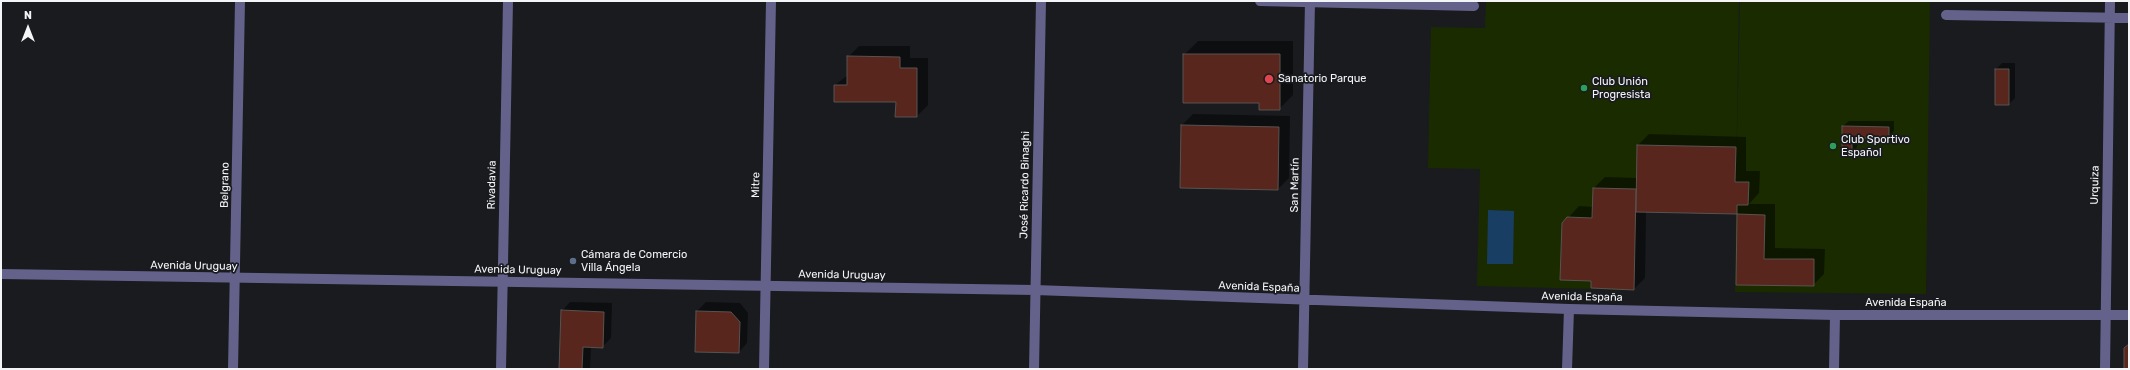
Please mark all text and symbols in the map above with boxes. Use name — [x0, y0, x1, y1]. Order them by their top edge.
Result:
north arrow — [8, 8, 48, 48]
text: N — [24, 9, 32, 22]
place label: Sanatorio Parque — [1278, 72, 1366, 86]
marker: Sanatorio Parque — [1263, 73, 1275, 85]
place label: Club Unión Progresista — [1592, 75, 1650, 101]
marker: Club Unión Progresista — [1579, 83, 1589, 93]
street label: José Ricardo Binaghi — [1017, 131, 1033, 239]
place label: Club Sportivo Español — [1841, 133, 1910, 159]
marker: Club Sportivo Español — [1828, 141, 1838, 151]
street label: San Martín — [1288, 157, 1302, 213]
street label: Rivadavia — [485, 160, 499, 210]
street label: Belgrano — [218, 162, 232, 208]
street label: Urquiza — [2088, 165, 2102, 205]
street label: Mitre — [749, 172, 763, 198]
place label: Cámara de Comercio Villa Ángela — [581, 248, 687, 274]
marker: Cámara de Comercio Villa Ángela — [568, 256, 578, 266]
street label: Avenida Uruguay — [150, 259, 238, 273]
street label: Avenida Uruguay — [474, 263, 562, 277]
street label: Avenida Uruguay — [798, 268, 886, 282]
street label: Avenida España — [1218, 279, 1300, 295]
street label: Avenida España — [1541, 290, 1623, 304]
street label: Avenida España — [1865, 296, 1947, 310]

